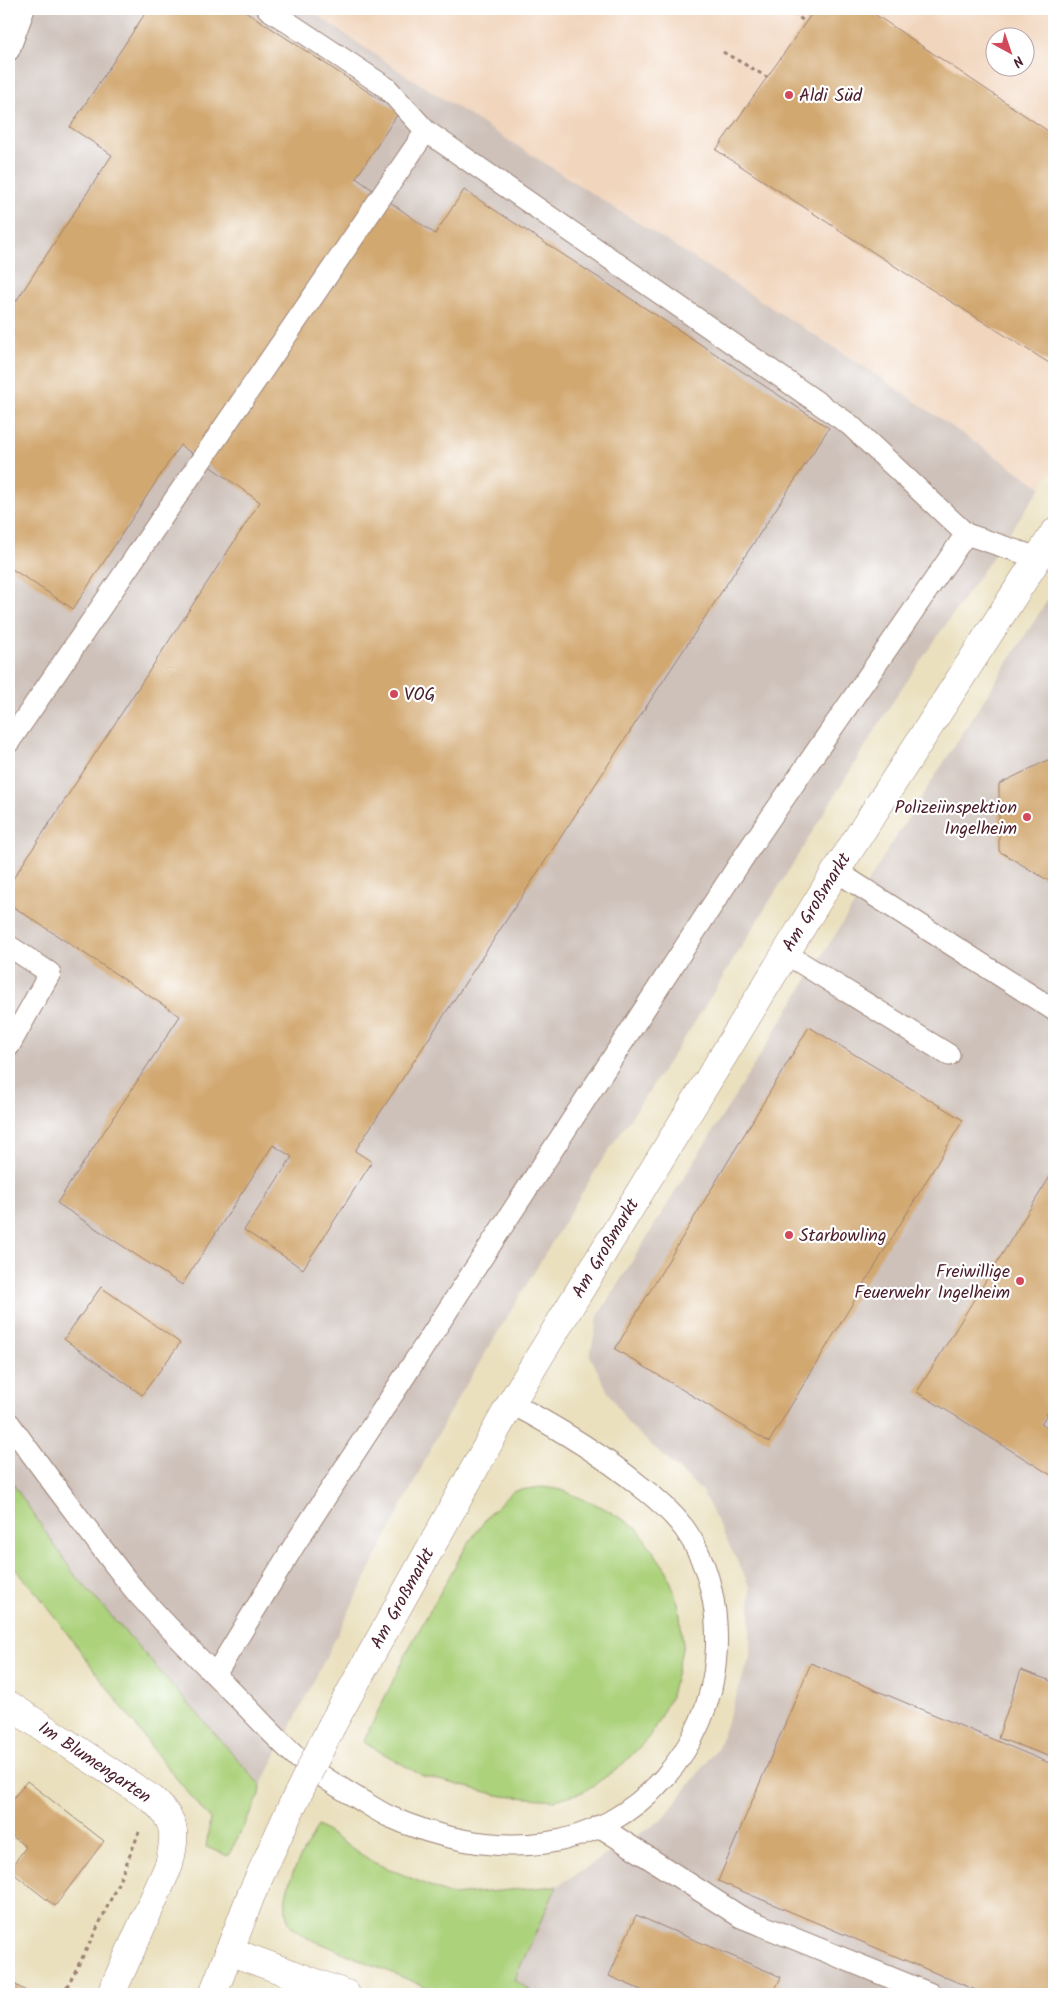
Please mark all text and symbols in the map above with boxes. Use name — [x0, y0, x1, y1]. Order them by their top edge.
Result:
north arrow — [986, 28, 1036, 78]
text: N — [1007, 50, 1028, 73]
place label: Aldi Süd — [799, 82, 863, 111]
marker: Aldi Süd — [783, 89, 795, 101]
place label: VOG — [404, 681, 436, 710]
marker: VOG — [388, 688, 400, 700]
place label: Polizeiinspektion Ingelheim — [894, 794, 1017, 844]
marker: Polizeiinspektion Ingelheim — [1021, 811, 1033, 823]
street label: Am Großmarkt — [775, 847, 860, 958]
street label: Am Großmarkt — [565, 1192, 648, 1304]
place label: Starbowling — [799, 1222, 886, 1251]
marker: Starbowling — [783, 1229, 795, 1241]
place label: Freiwillige Feuerwehr Ingelheim — [854, 1258, 1010, 1308]
marker: Freiwillige Feuerwehr Ingelheim — [1014, 1275, 1026, 1287]
street label: Am Großmarkt — [363, 1542, 444, 1655]
street label: Im Blumengarten — [32, 1715, 157, 1812]

